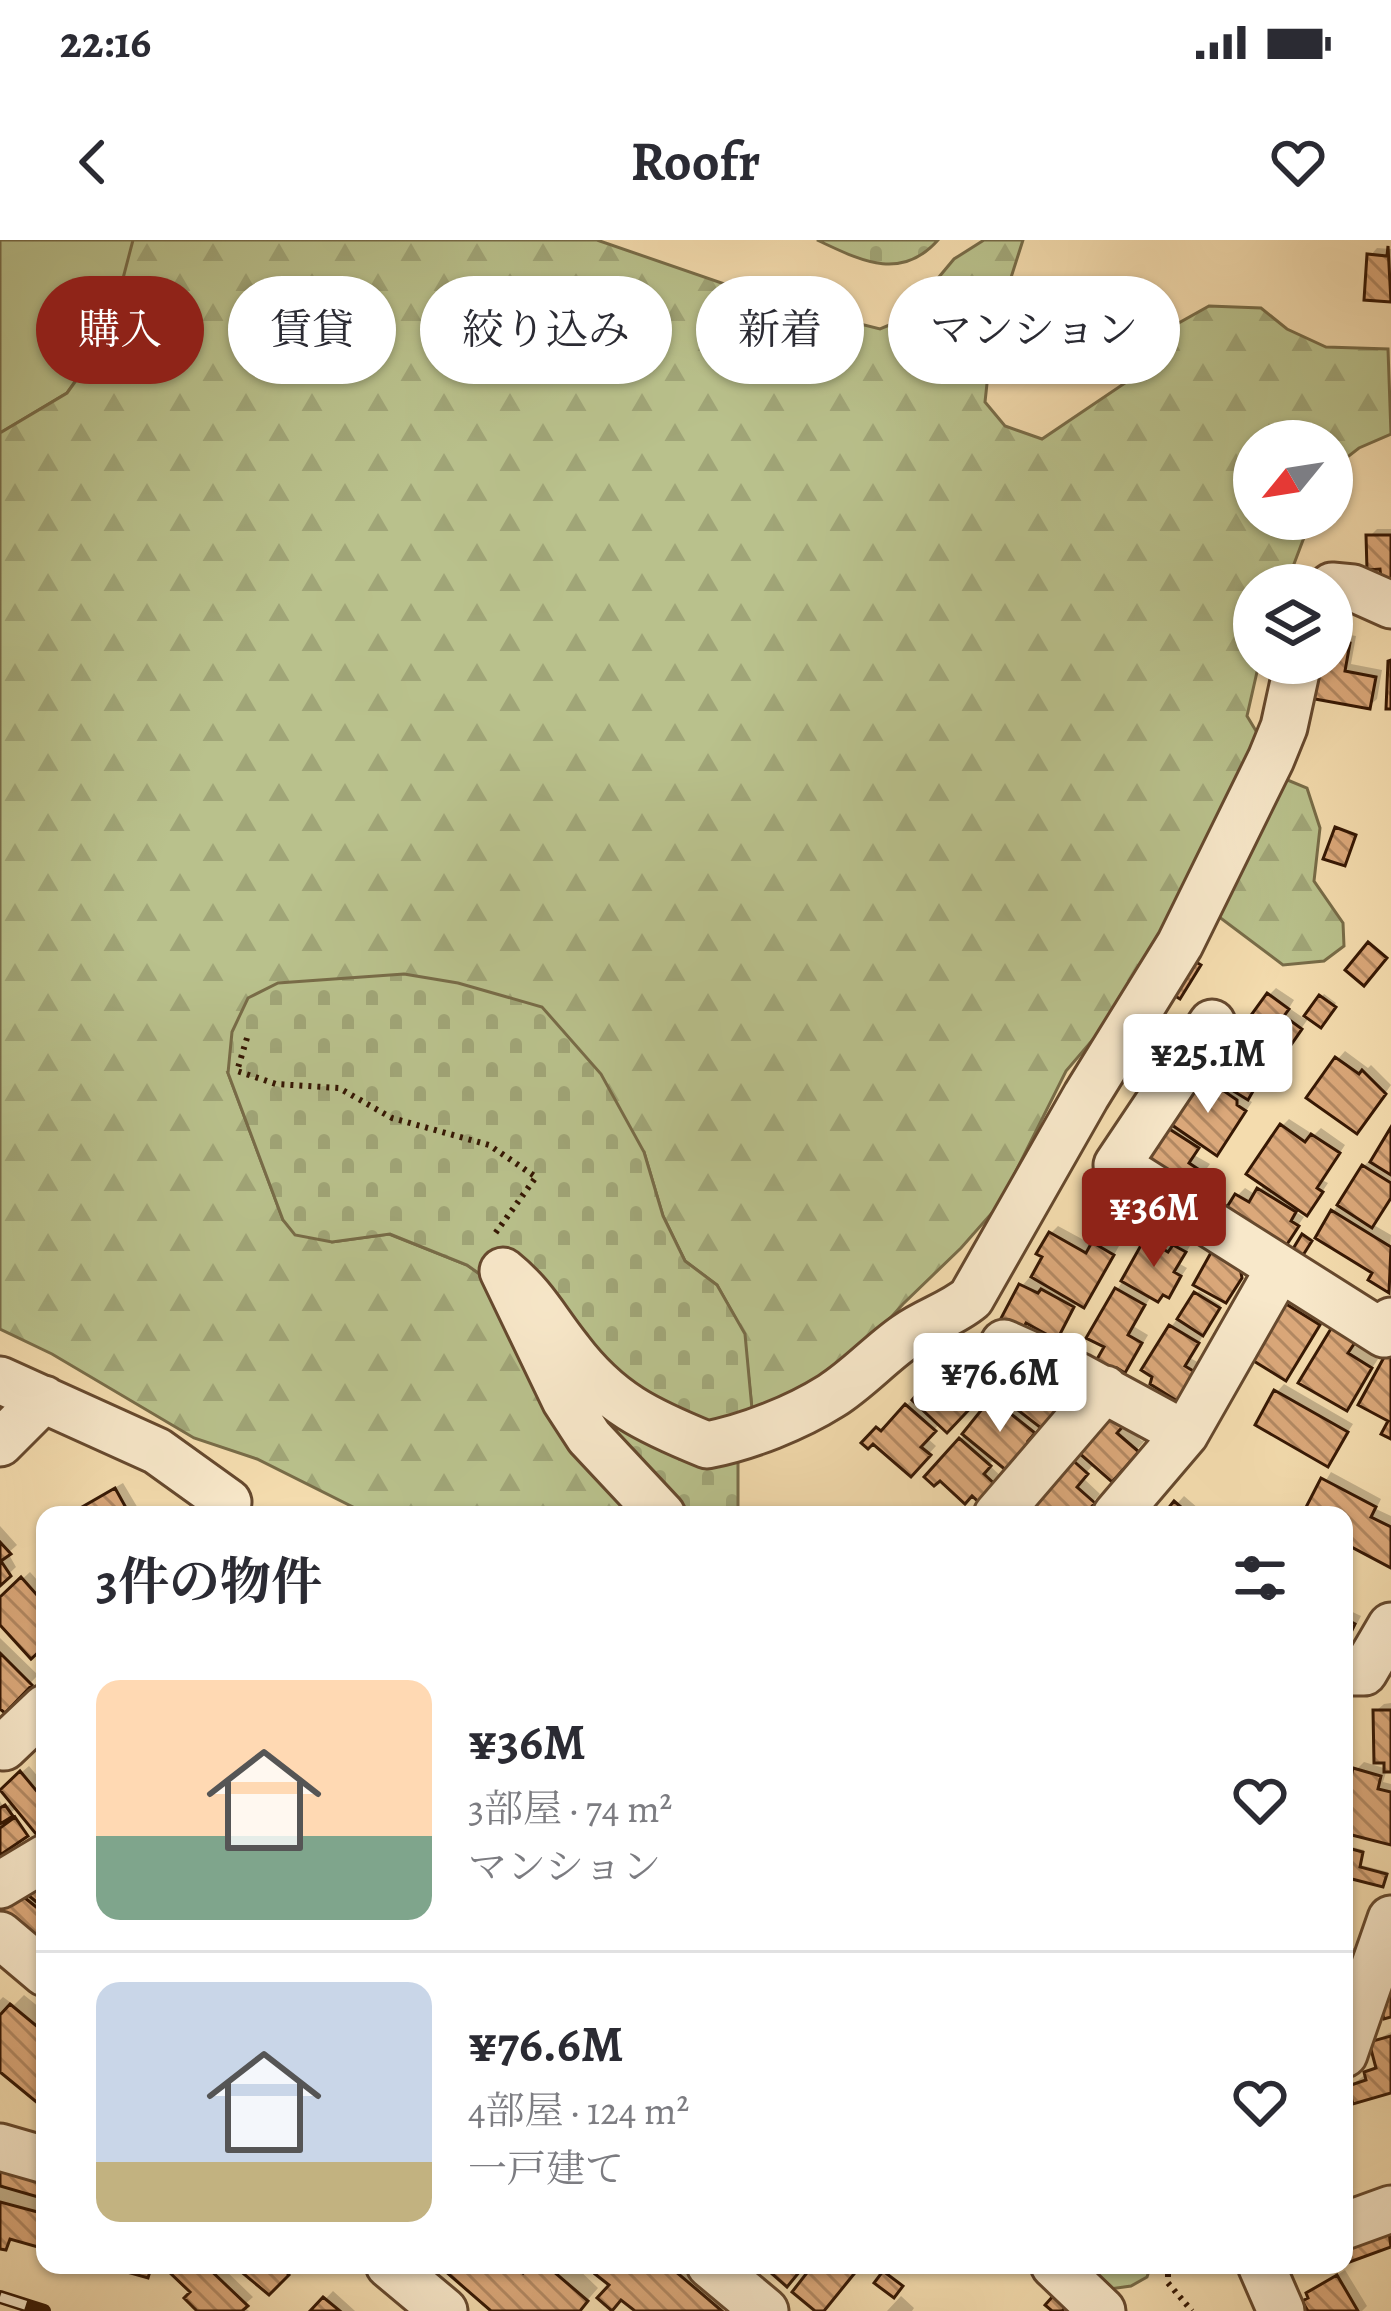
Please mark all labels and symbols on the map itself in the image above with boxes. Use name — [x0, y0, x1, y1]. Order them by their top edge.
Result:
north arrow — [1233, 420, 1353, 540]
pin: ¥25.1M — [1110, 1014, 1306, 1116]
pin: ¥36M — [1083, 1168, 1225, 1270]
pin: ¥76.6M — [902, 1333, 1098, 1435]

